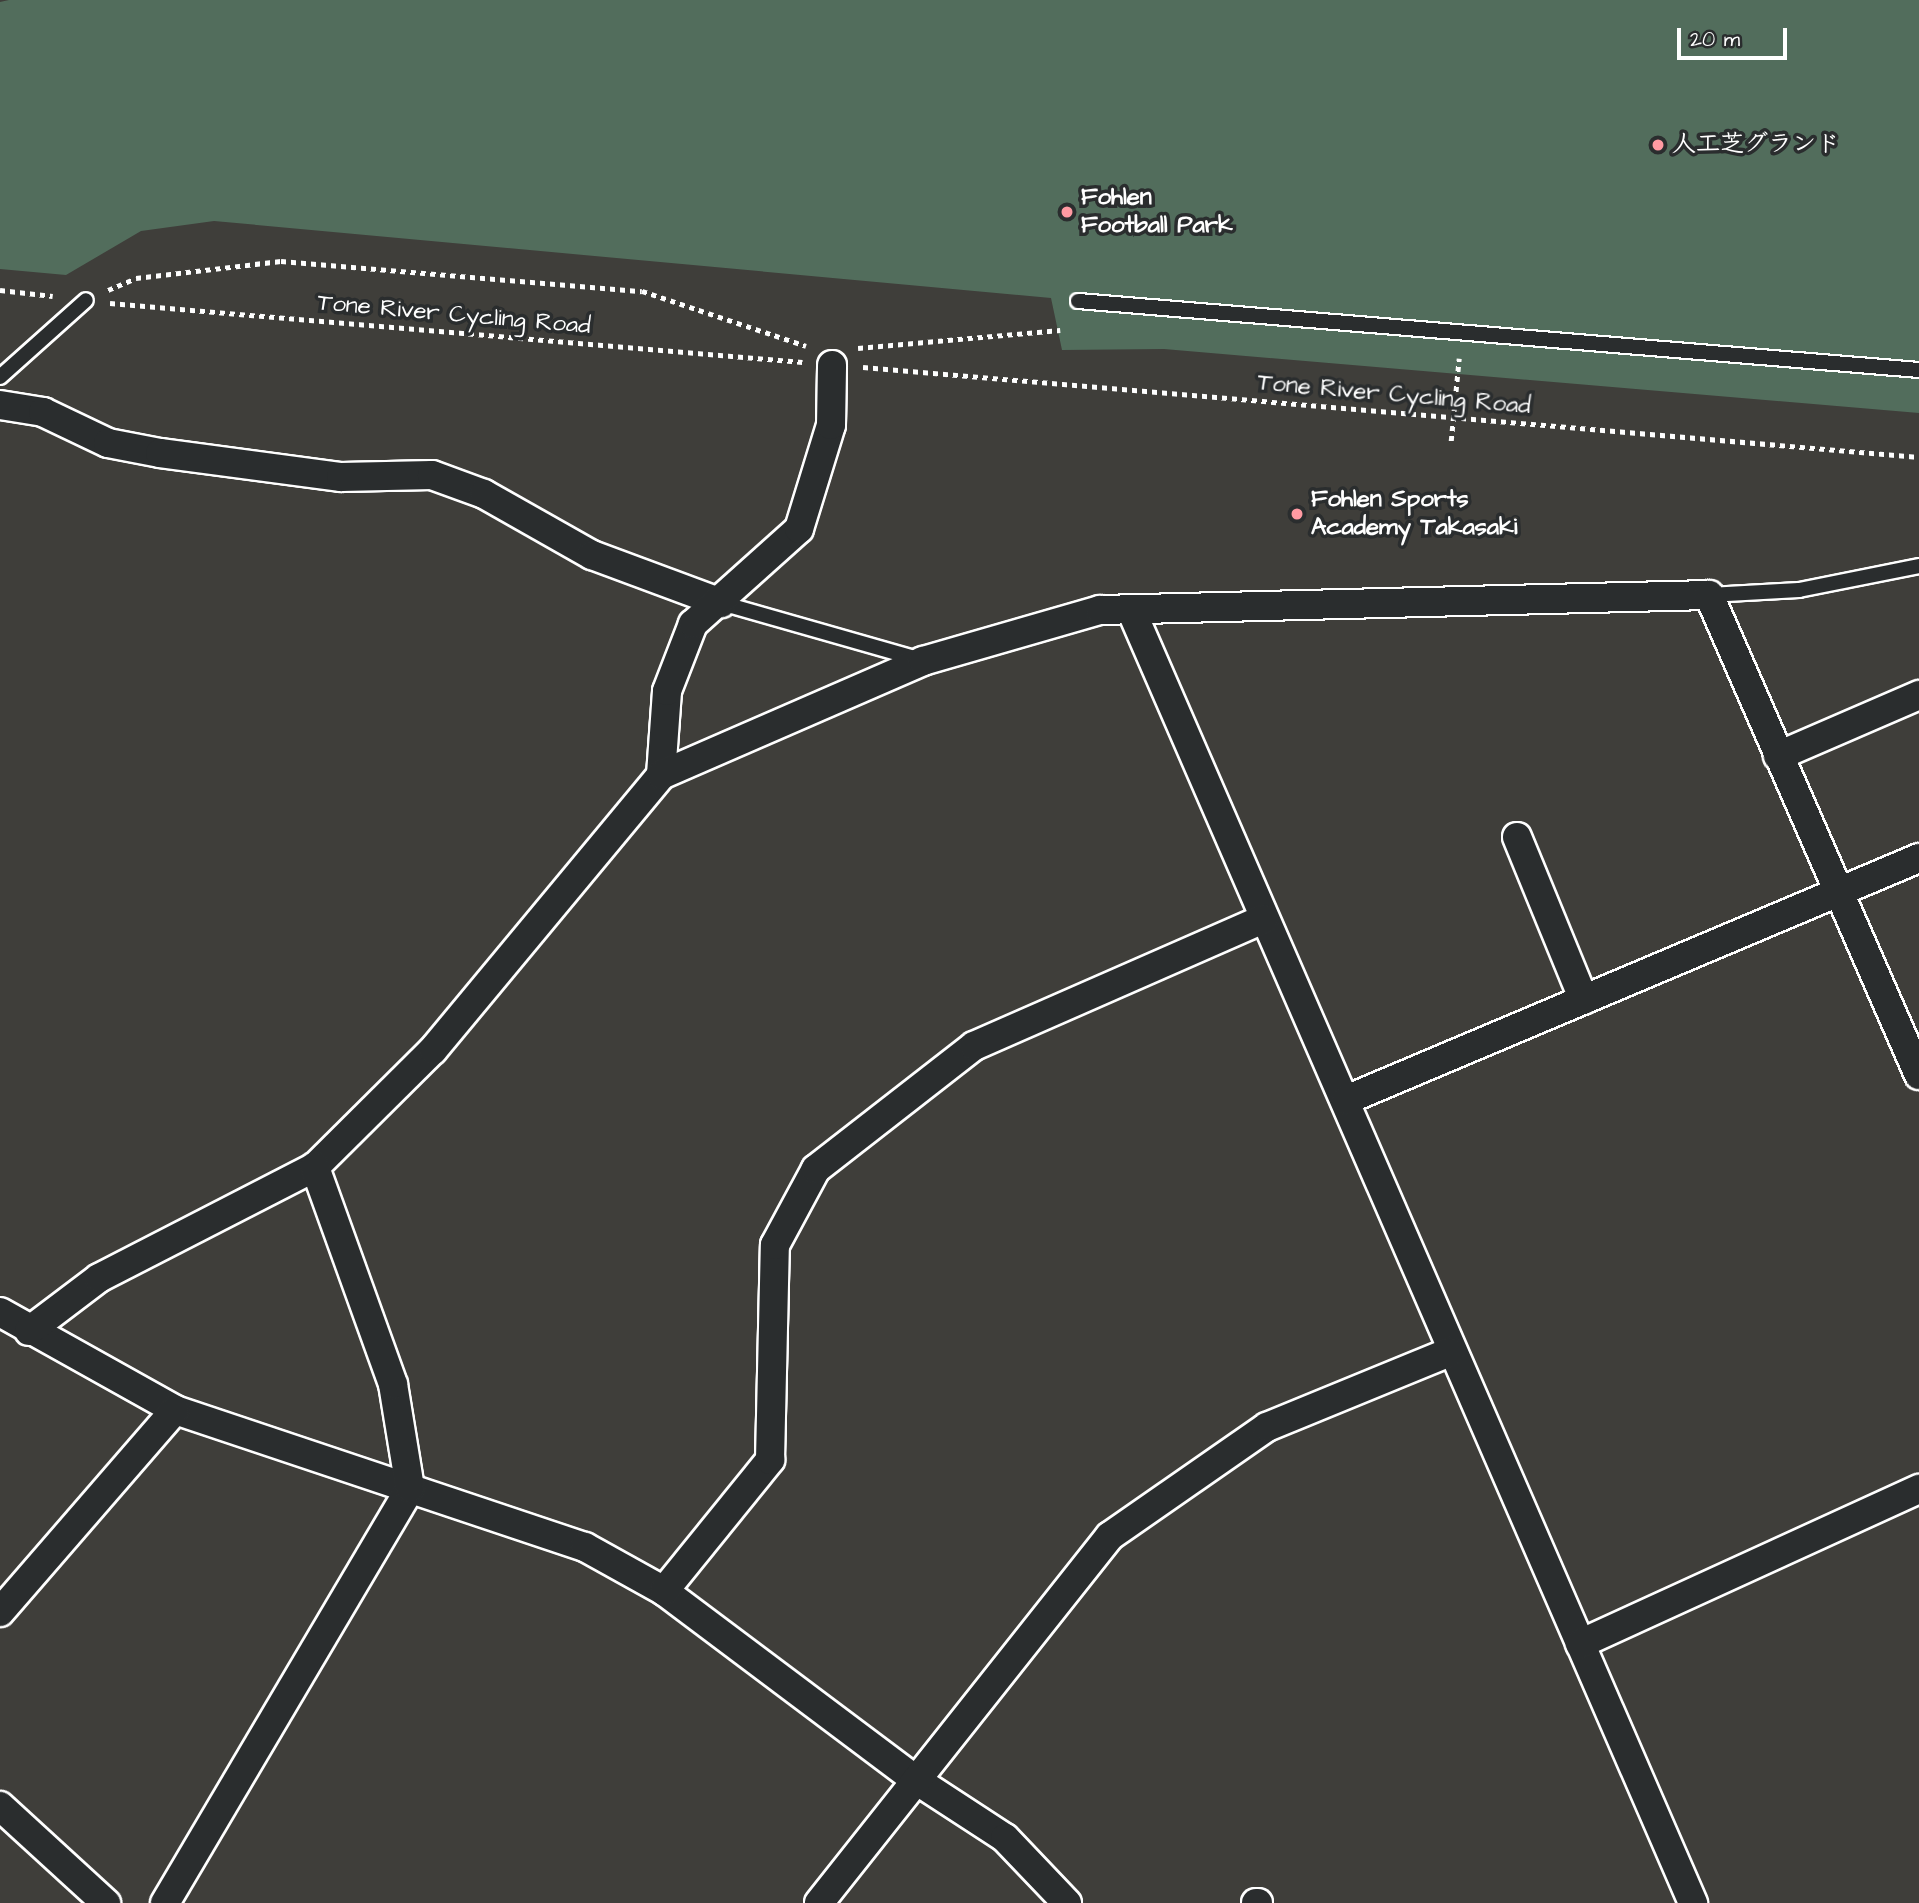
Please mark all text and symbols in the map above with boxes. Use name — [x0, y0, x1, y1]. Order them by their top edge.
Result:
scale bar — [1681, 14, 1791, 58]
text: 20 m — [1690, 25, 1740, 54]
place label: 人工芝グランド — [1672, 131, 1840, 159]
marker: 人工芝グランド — [1650, 137, 1666, 153]
place label: Fohlen Football Park — [1081, 184, 1233, 240]
marker: Fohlen Football Park — [1059, 204, 1075, 220]
street label: Tone River Cycling Road — [316, 289, 592, 341]
street label: Tone River Cycling Road — [1256, 369, 1532, 421]
place label: Fohlen Sports Academy Takasaki — [1311, 486, 1517, 542]
marker: Fohlen Sports Academy Takasaki — [1289, 506, 1305, 522]

